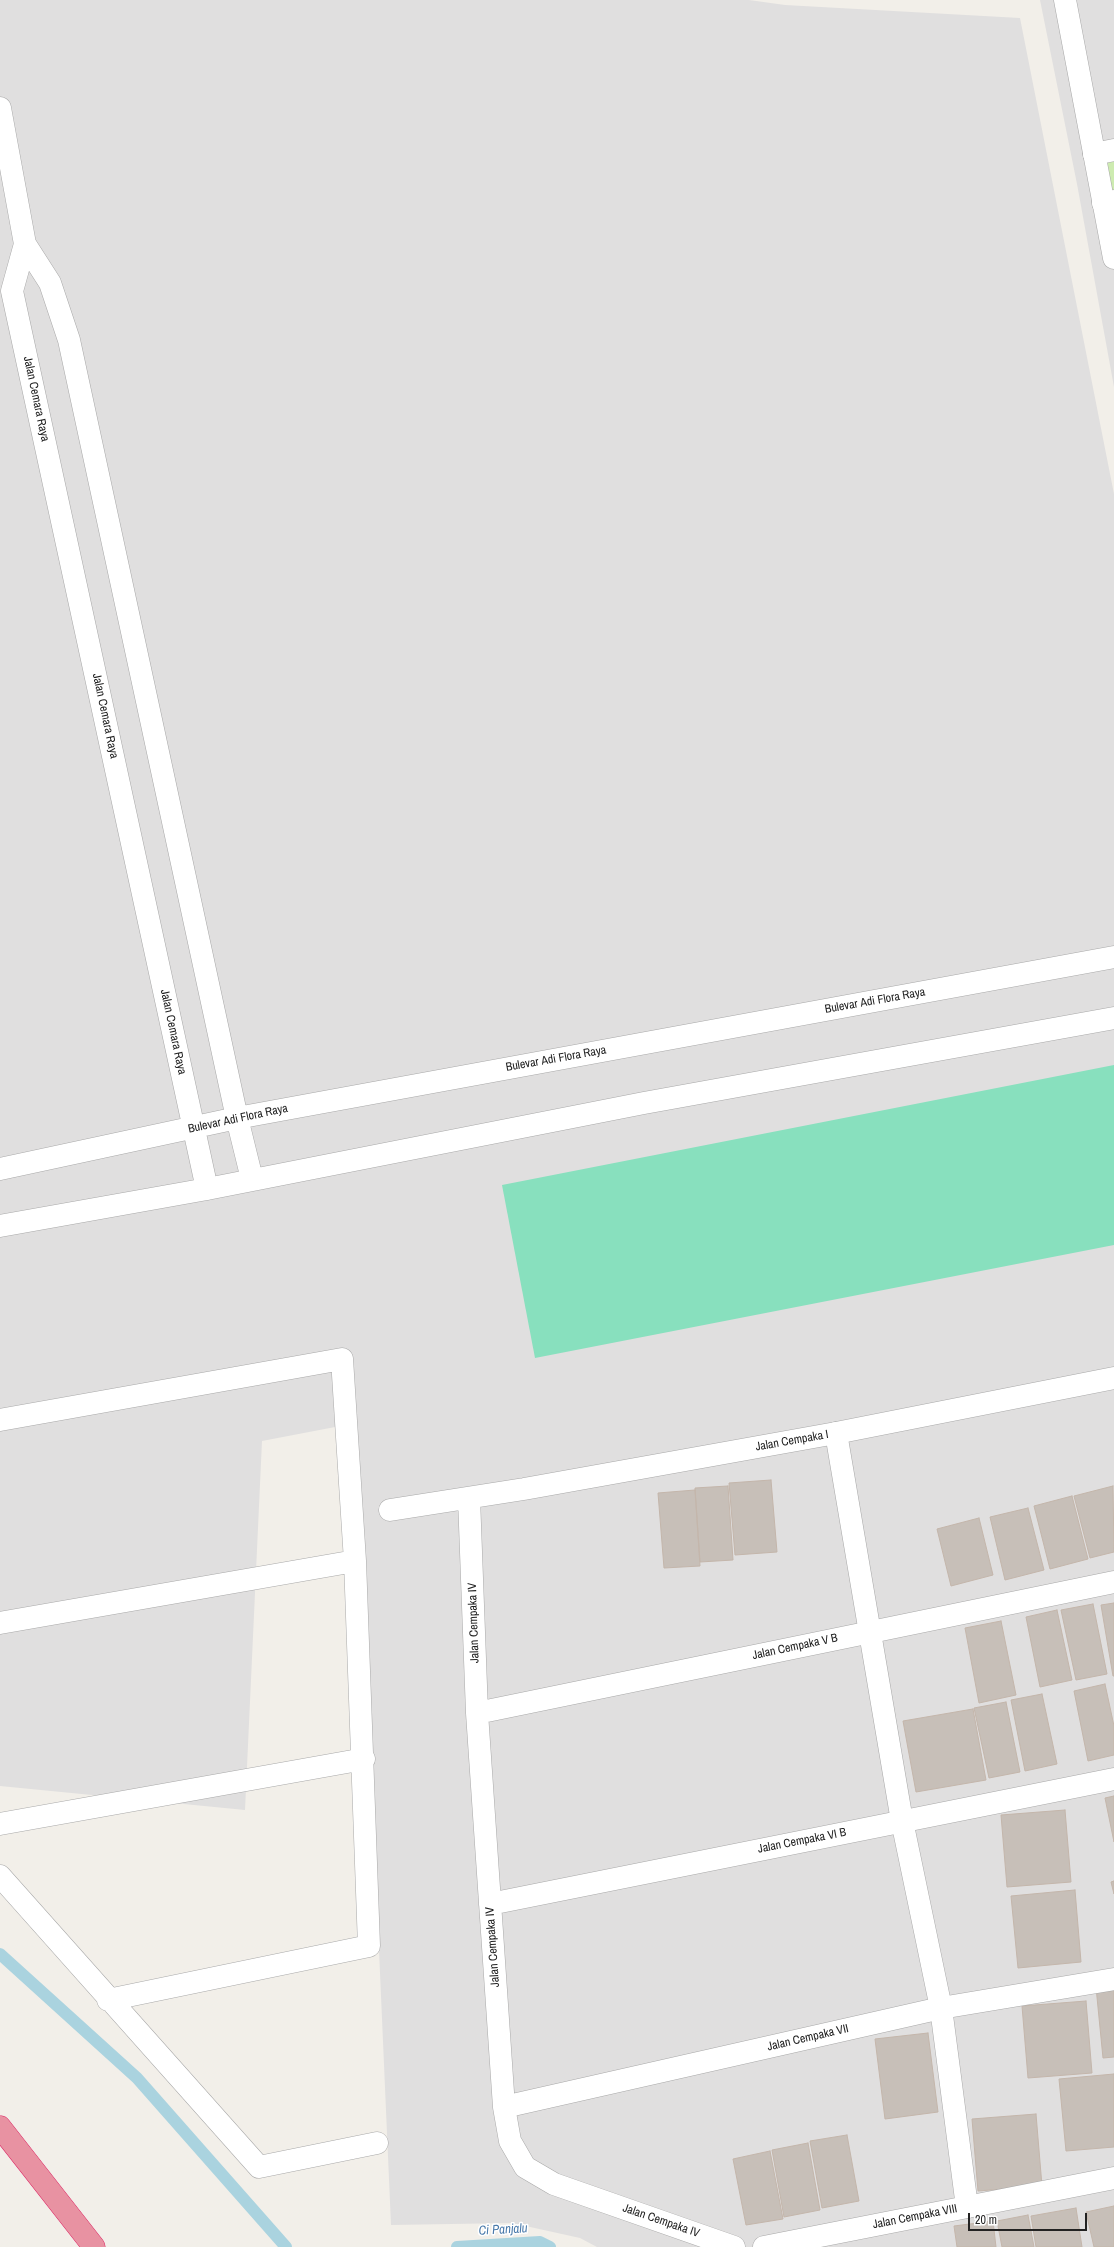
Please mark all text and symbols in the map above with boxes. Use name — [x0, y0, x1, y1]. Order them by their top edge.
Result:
street label: Jalan Cemara Raya — [20, 355, 52, 443]
street label: Jalan Cemara Raya — [89, 672, 121, 760]
street label: Bulevar Adi Flora Raya — [824, 985, 926, 1017]
street label: Jalan Cemara Raya — [157, 988, 189, 1076]
street label: Bulevar Adi Flora Raya — [505, 1043, 607, 1075]
street label: Bulevar Adi Flora Raya — [187, 1101, 289, 1137]
street label: Jalan Cempaka I — [754, 1427, 830, 1455]
street label: Jalan Cempaka IV — [465, 1583, 483, 1663]
street label: Jalan Cempaka V B — [751, 1631, 839, 1663]
street label: Jalan Cempaka VI B — [757, 1825, 847, 1857]
street label: Jalan Cempaka IV — [483, 1906, 503, 1988]
street label: Jalan Cempaka VII — [766, 2022, 850, 2054]
street label: Jalan Cempaka IV — [621, 2201, 701, 2241]
street label: Jalan Cempaka VIII — [871, 2202, 959, 2232]
scale bar — [970, 2205, 1089, 2231]
text: 20 m — [975, 2212, 997, 2228]
water label: Ci Panjalu — [478, 2221, 528, 2239]

